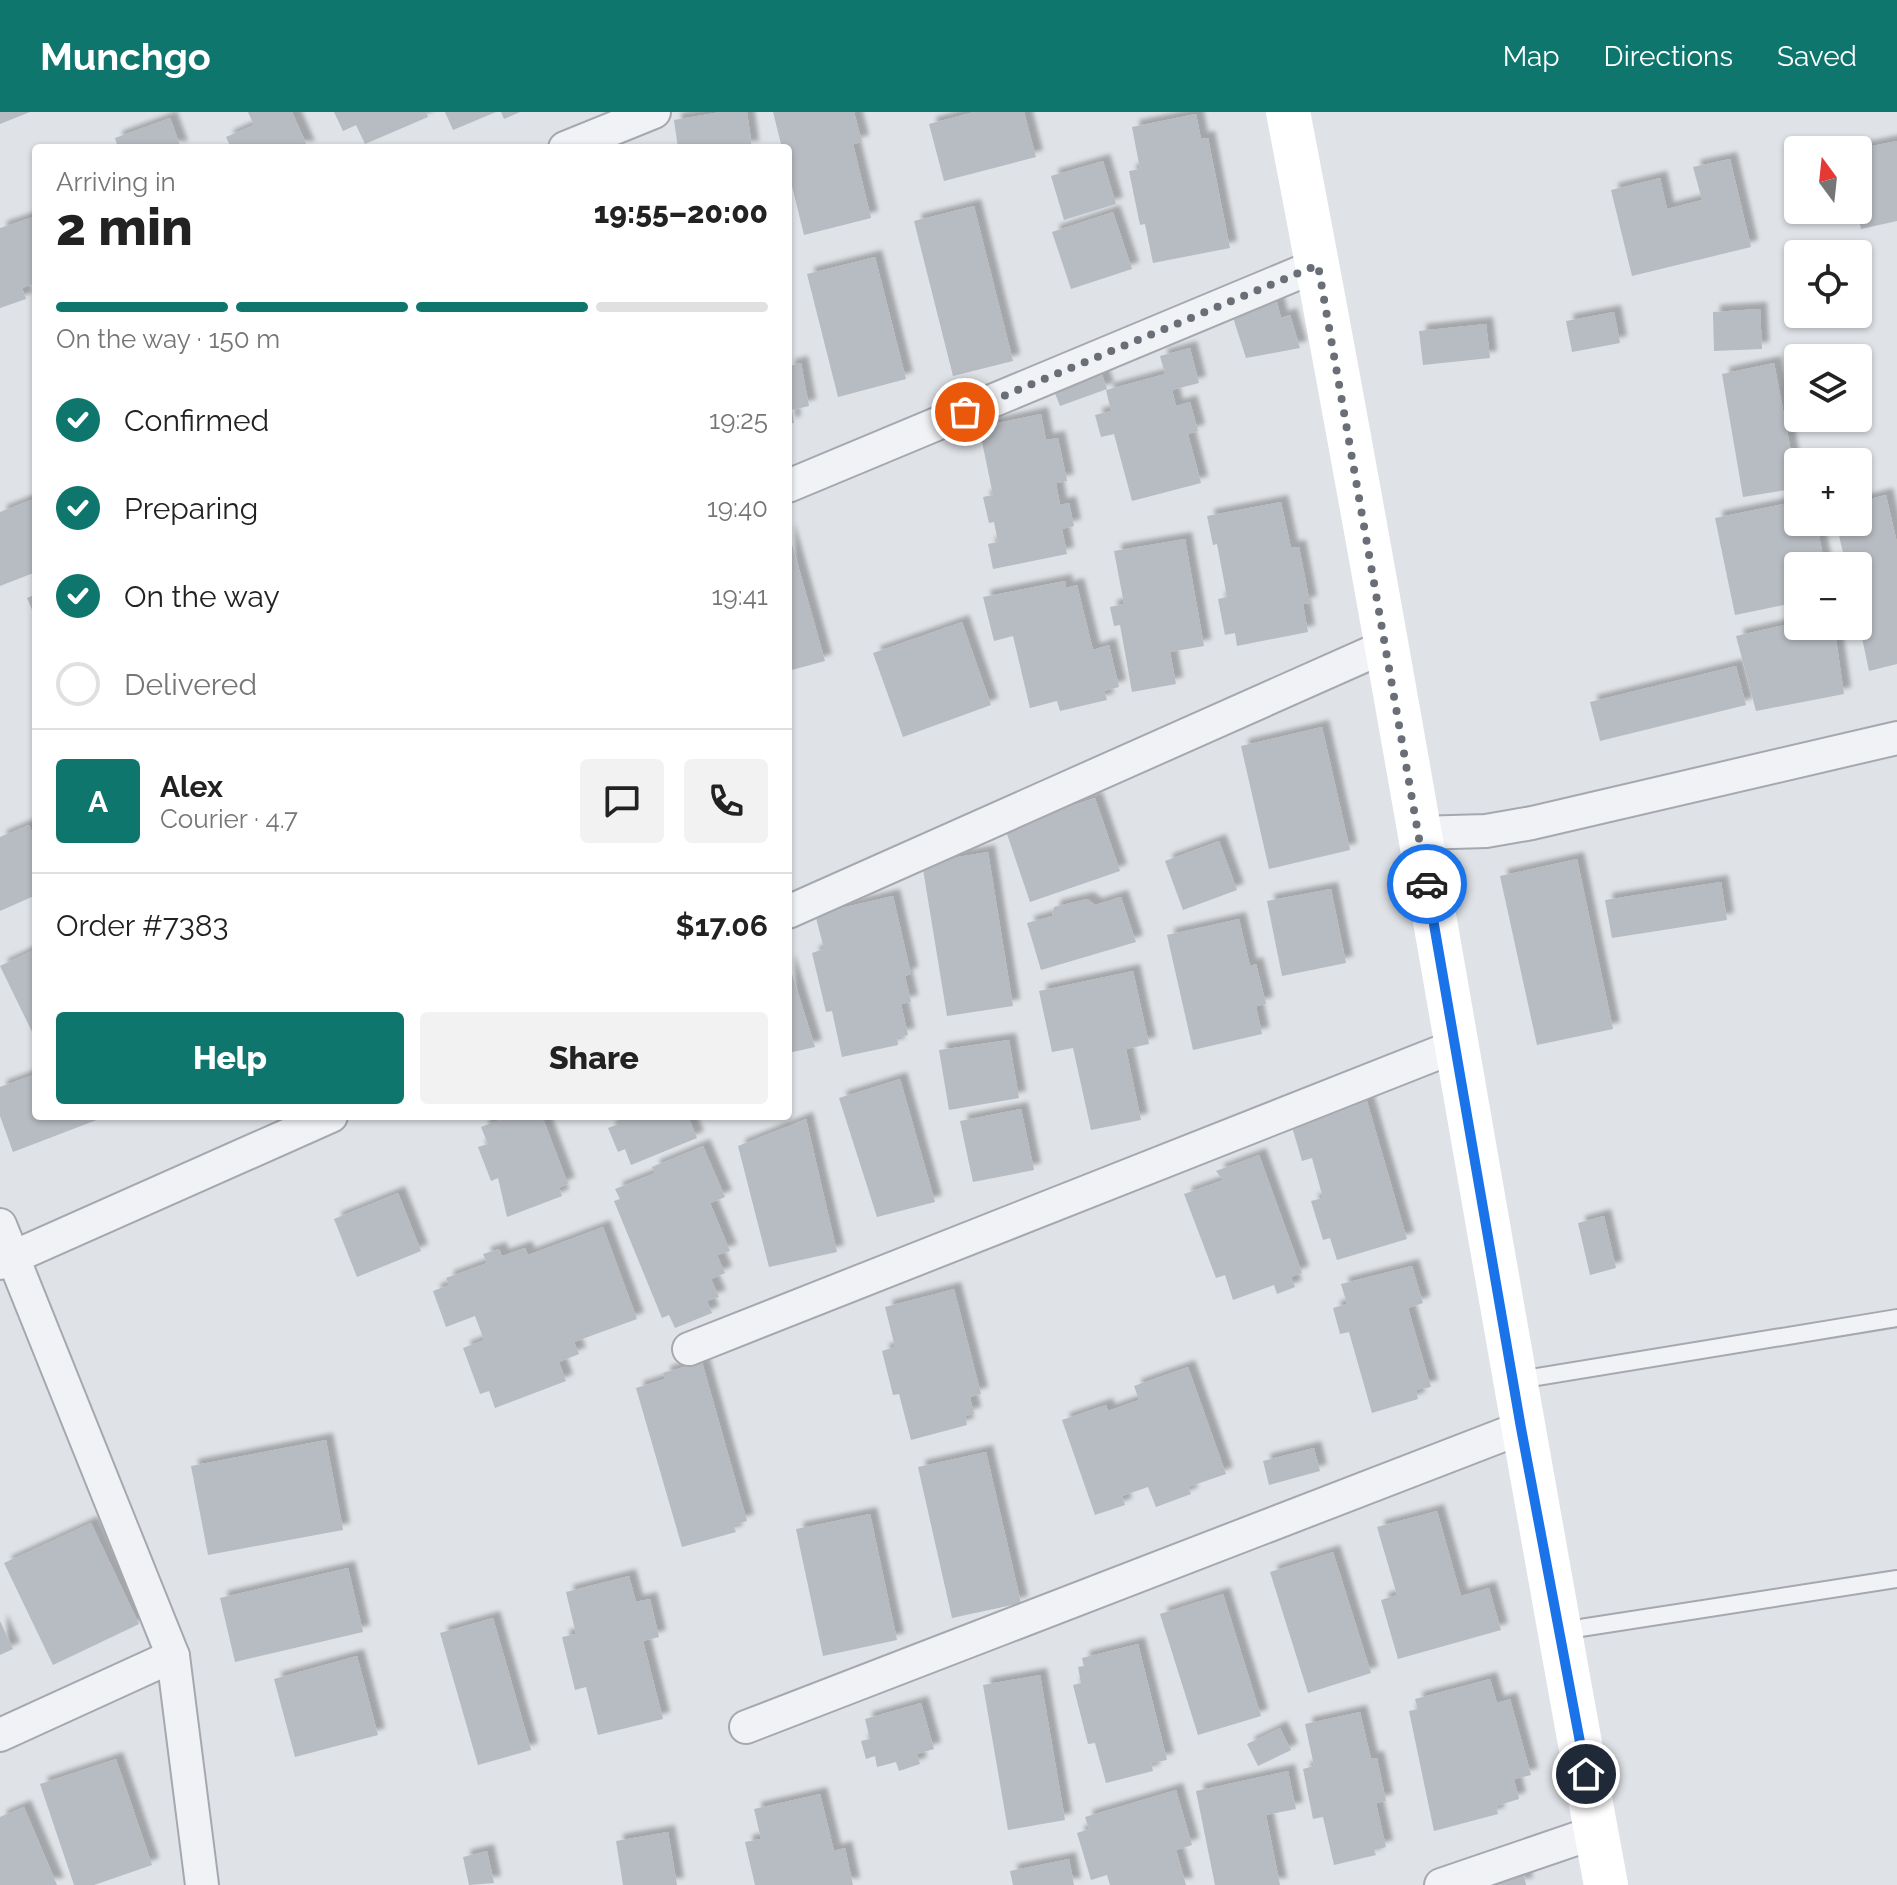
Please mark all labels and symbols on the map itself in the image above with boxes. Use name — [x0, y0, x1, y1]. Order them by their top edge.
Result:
north arrow — [1784, 136, 1872, 224]
pin — [931, 378, 999, 446]
courier — [1387, 844, 1467, 924]
pin — [1552, 1740, 1620, 1808]

